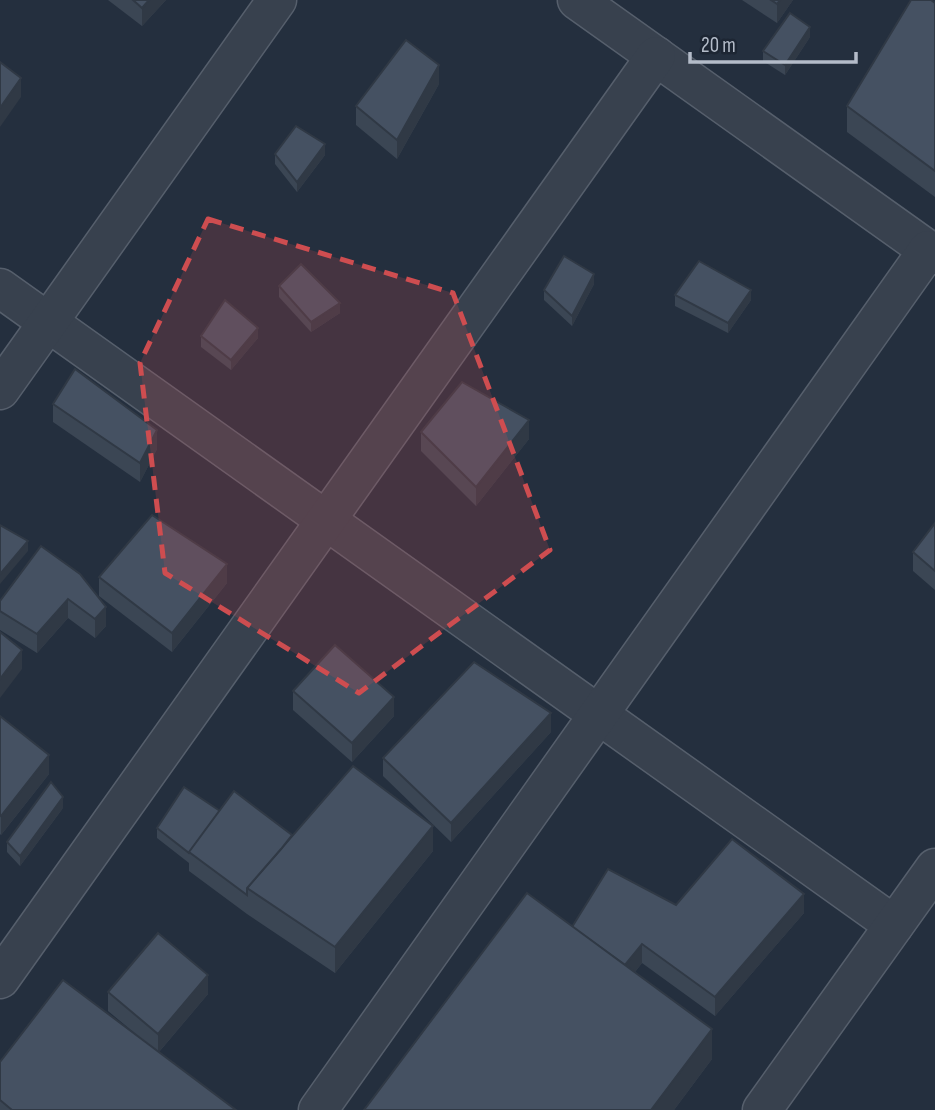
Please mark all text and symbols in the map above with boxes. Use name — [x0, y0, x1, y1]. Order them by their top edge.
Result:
scale bar — [690, 21, 856, 65]
text: 20 m — [701, 33, 736, 58]

